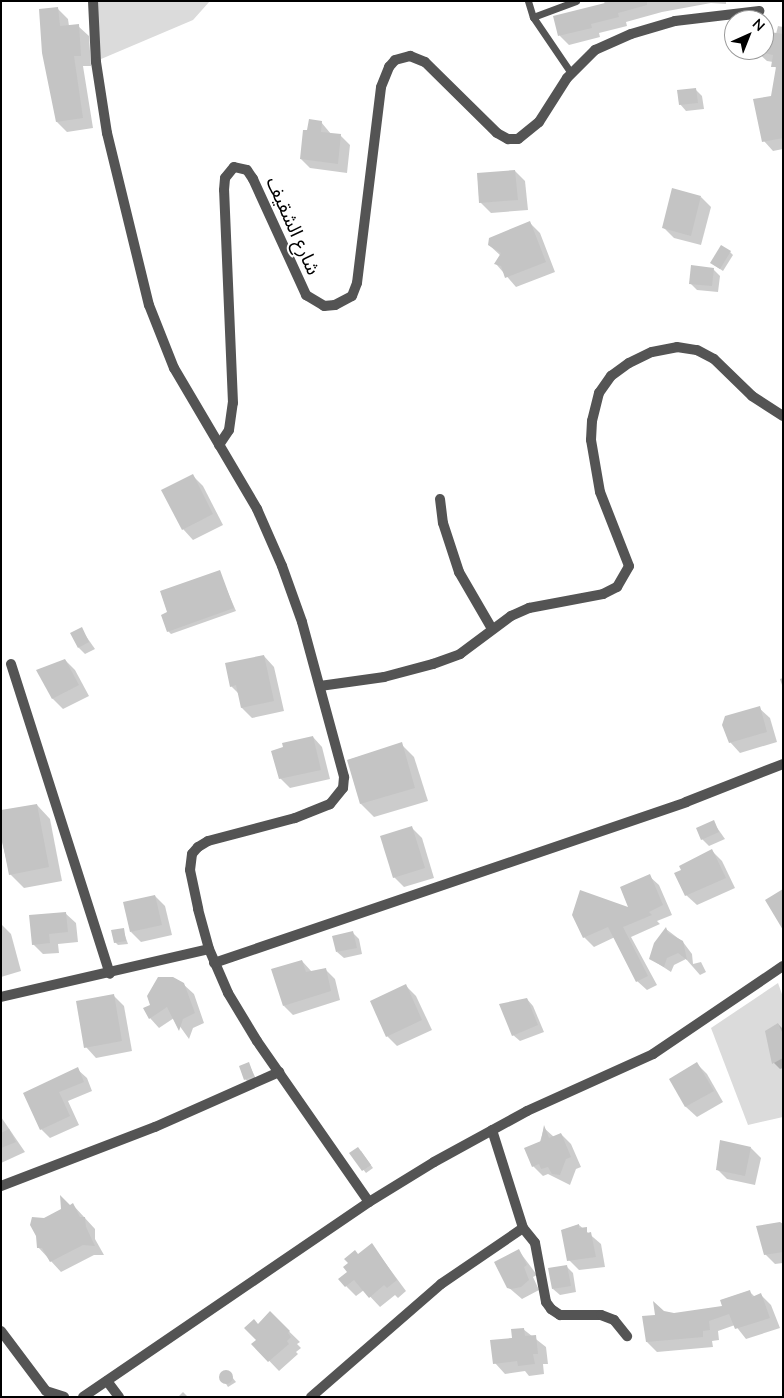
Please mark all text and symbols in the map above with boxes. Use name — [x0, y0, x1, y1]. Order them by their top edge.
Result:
north arrow — [724, 10, 774, 60]
text: N — [749, 15, 769, 35]
street label: شارع الشقيف — [261, 173, 325, 279]

